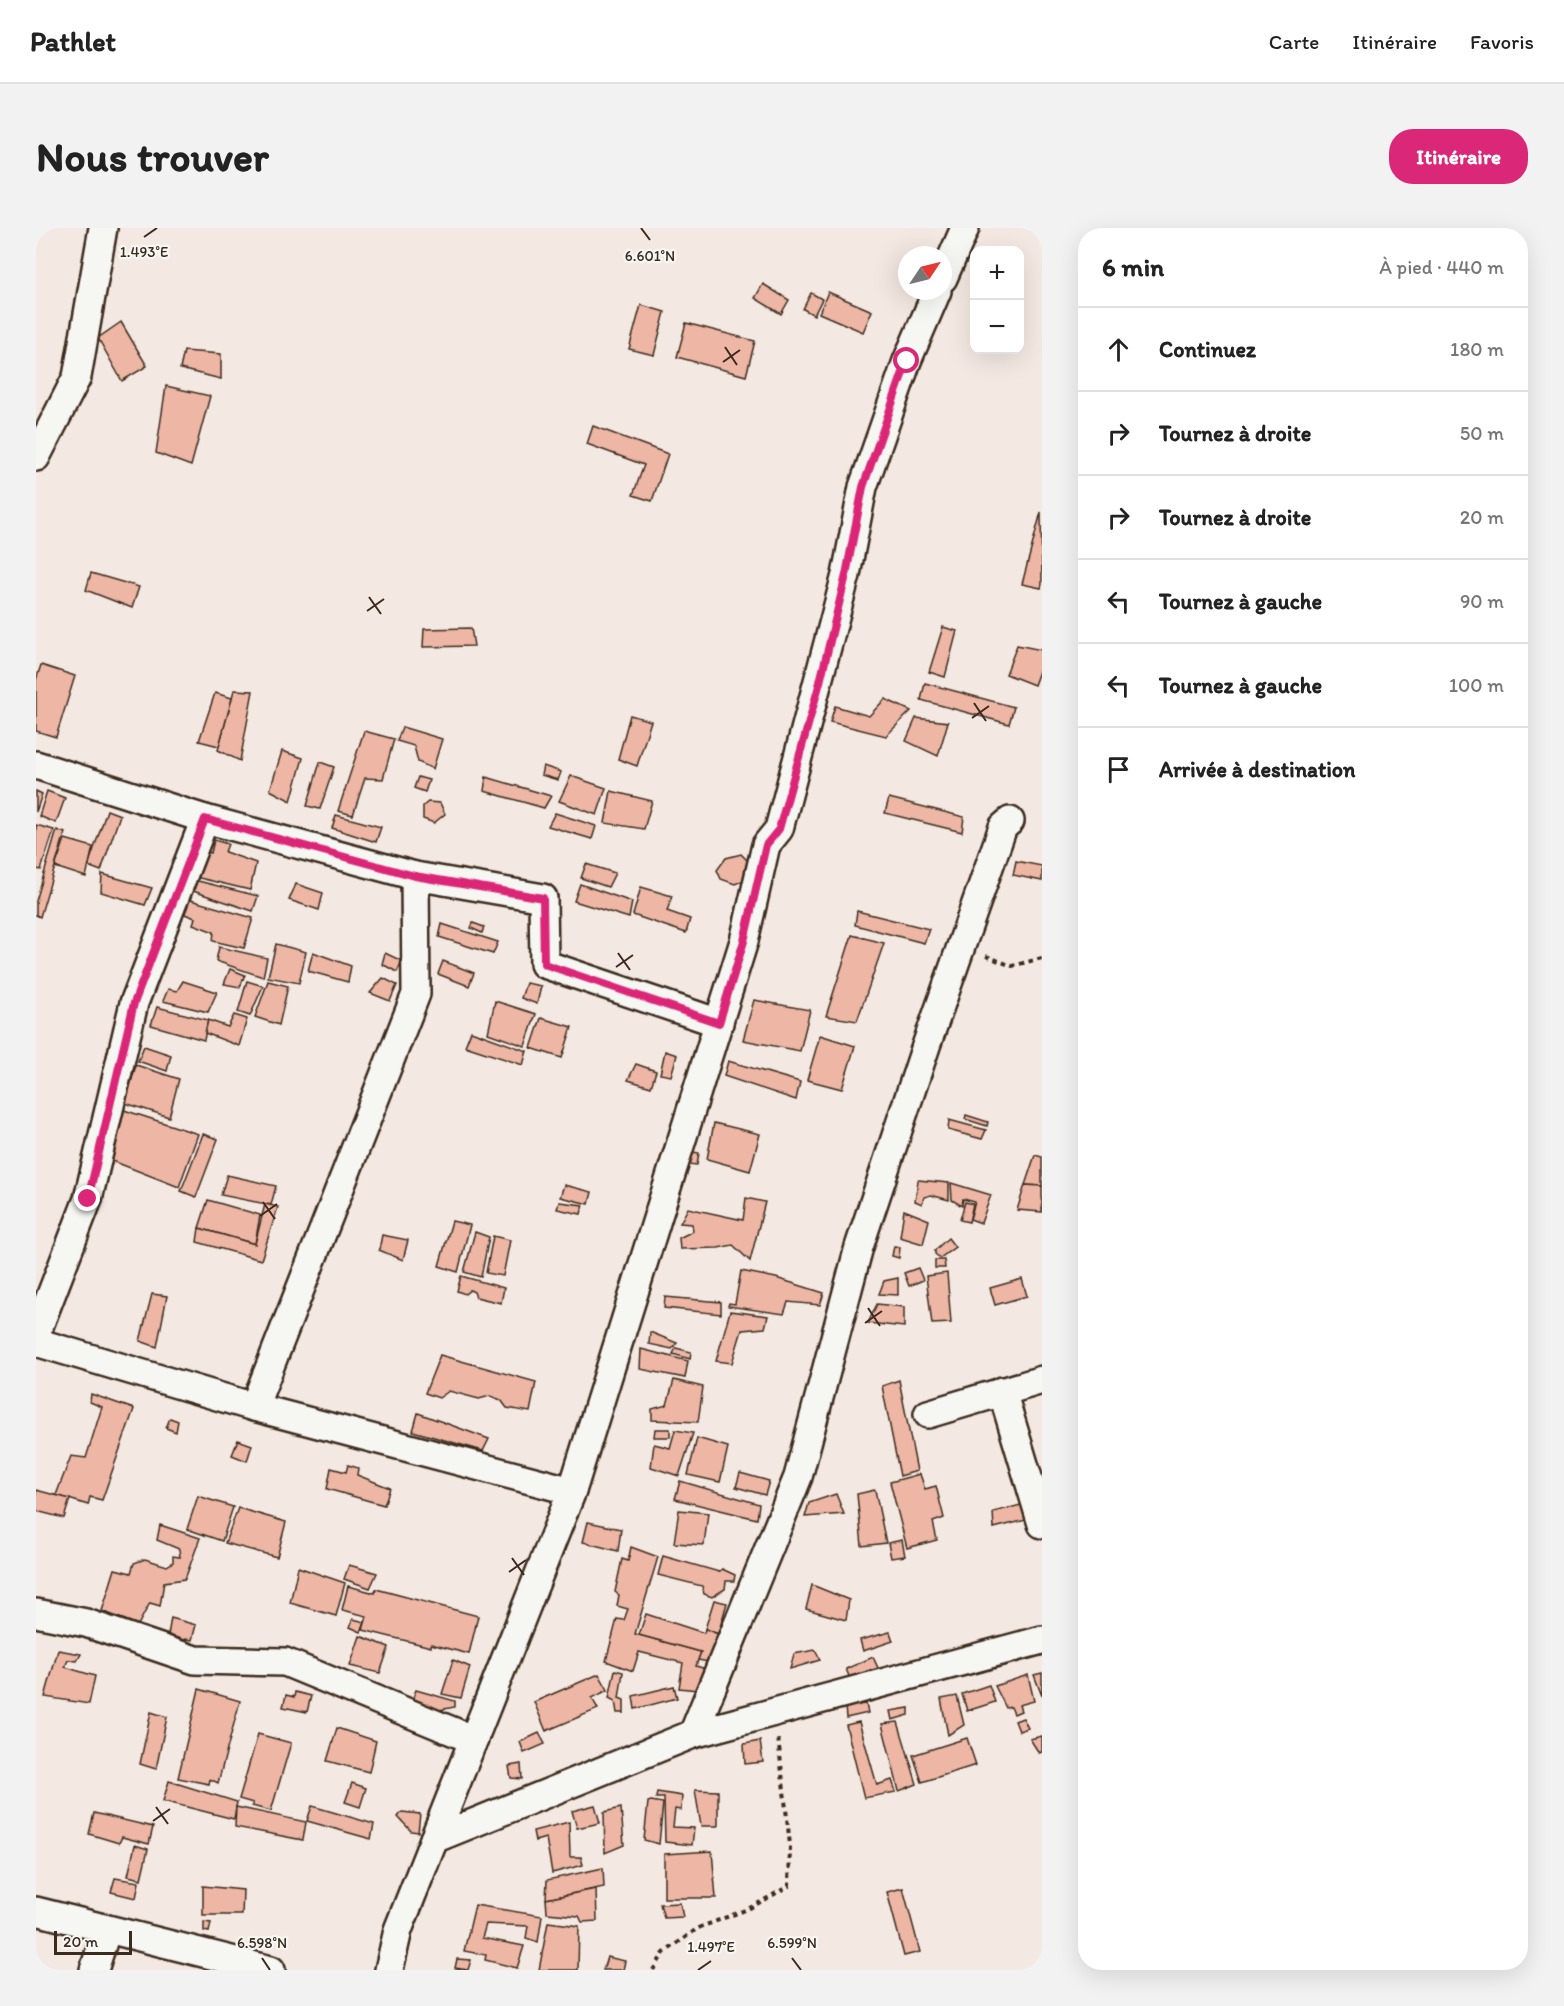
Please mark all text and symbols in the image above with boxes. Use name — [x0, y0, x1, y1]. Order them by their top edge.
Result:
text: Pathlet — [30, 24, 116, 58]
text: Carte — [1269, 29, 1319, 54]
text: Itinéraire — [1352, 29, 1437, 54]
text: Favoris — [1470, 29, 1534, 54]
button: Itinéraire — [1389, 129, 1528, 184]
text: Nous trouver — [36, 131, 269, 182]
text: 1.493°E — [120, 243, 168, 261]
north arrow — [898, 246, 952, 300]
map controls — [970, 246, 1024, 354]
button: + — [970, 246, 1024, 300]
text: 6.601°N — [625, 247, 675, 265]
text: 6 min — [1102, 251, 1164, 283]
text: À pied · 440 m — [1379, 255, 1504, 279]
button: − — [970, 300, 1024, 354]
icon: ahead — [1102, 333, 1135, 366]
text: Continuez — [1159, 336, 1256, 363]
text: 180 m — [1450, 337, 1504, 361]
route start — [893, 347, 919, 373]
icon: right — [1102, 417, 1135, 450]
text: Tournez à droite — [1159, 420, 1311, 447]
text: 50 m — [1460, 421, 1504, 445]
icon: right — [1102, 501, 1135, 534]
text: Tournez à droite — [1159, 504, 1311, 531]
text: 20 m — [1460, 505, 1504, 529]
icon: left — [1102, 585, 1135, 618]
text: Tournez à gauche — [1159, 588, 1322, 615]
text: 90 m — [1460, 589, 1504, 613]
icon: left — [1102, 669, 1135, 702]
text: Tournez à gauche — [1159, 672, 1322, 699]
text: 100 m — [1449, 673, 1504, 697]
icon: arrive — [1102, 753, 1135, 786]
text: Arrivée à destination — [1159, 756, 1355, 783]
route end — [74, 1185, 100, 1211]
scale bar — [54, 1928, 132, 1956]
text: 20 m — [63, 1932, 98, 1951]
text: 6.598°N — [237, 1934, 287, 1952]
text: 6.599°N — [767, 1934, 817, 1952]
text: 1.497°E — [687, 1938, 735, 1956]

